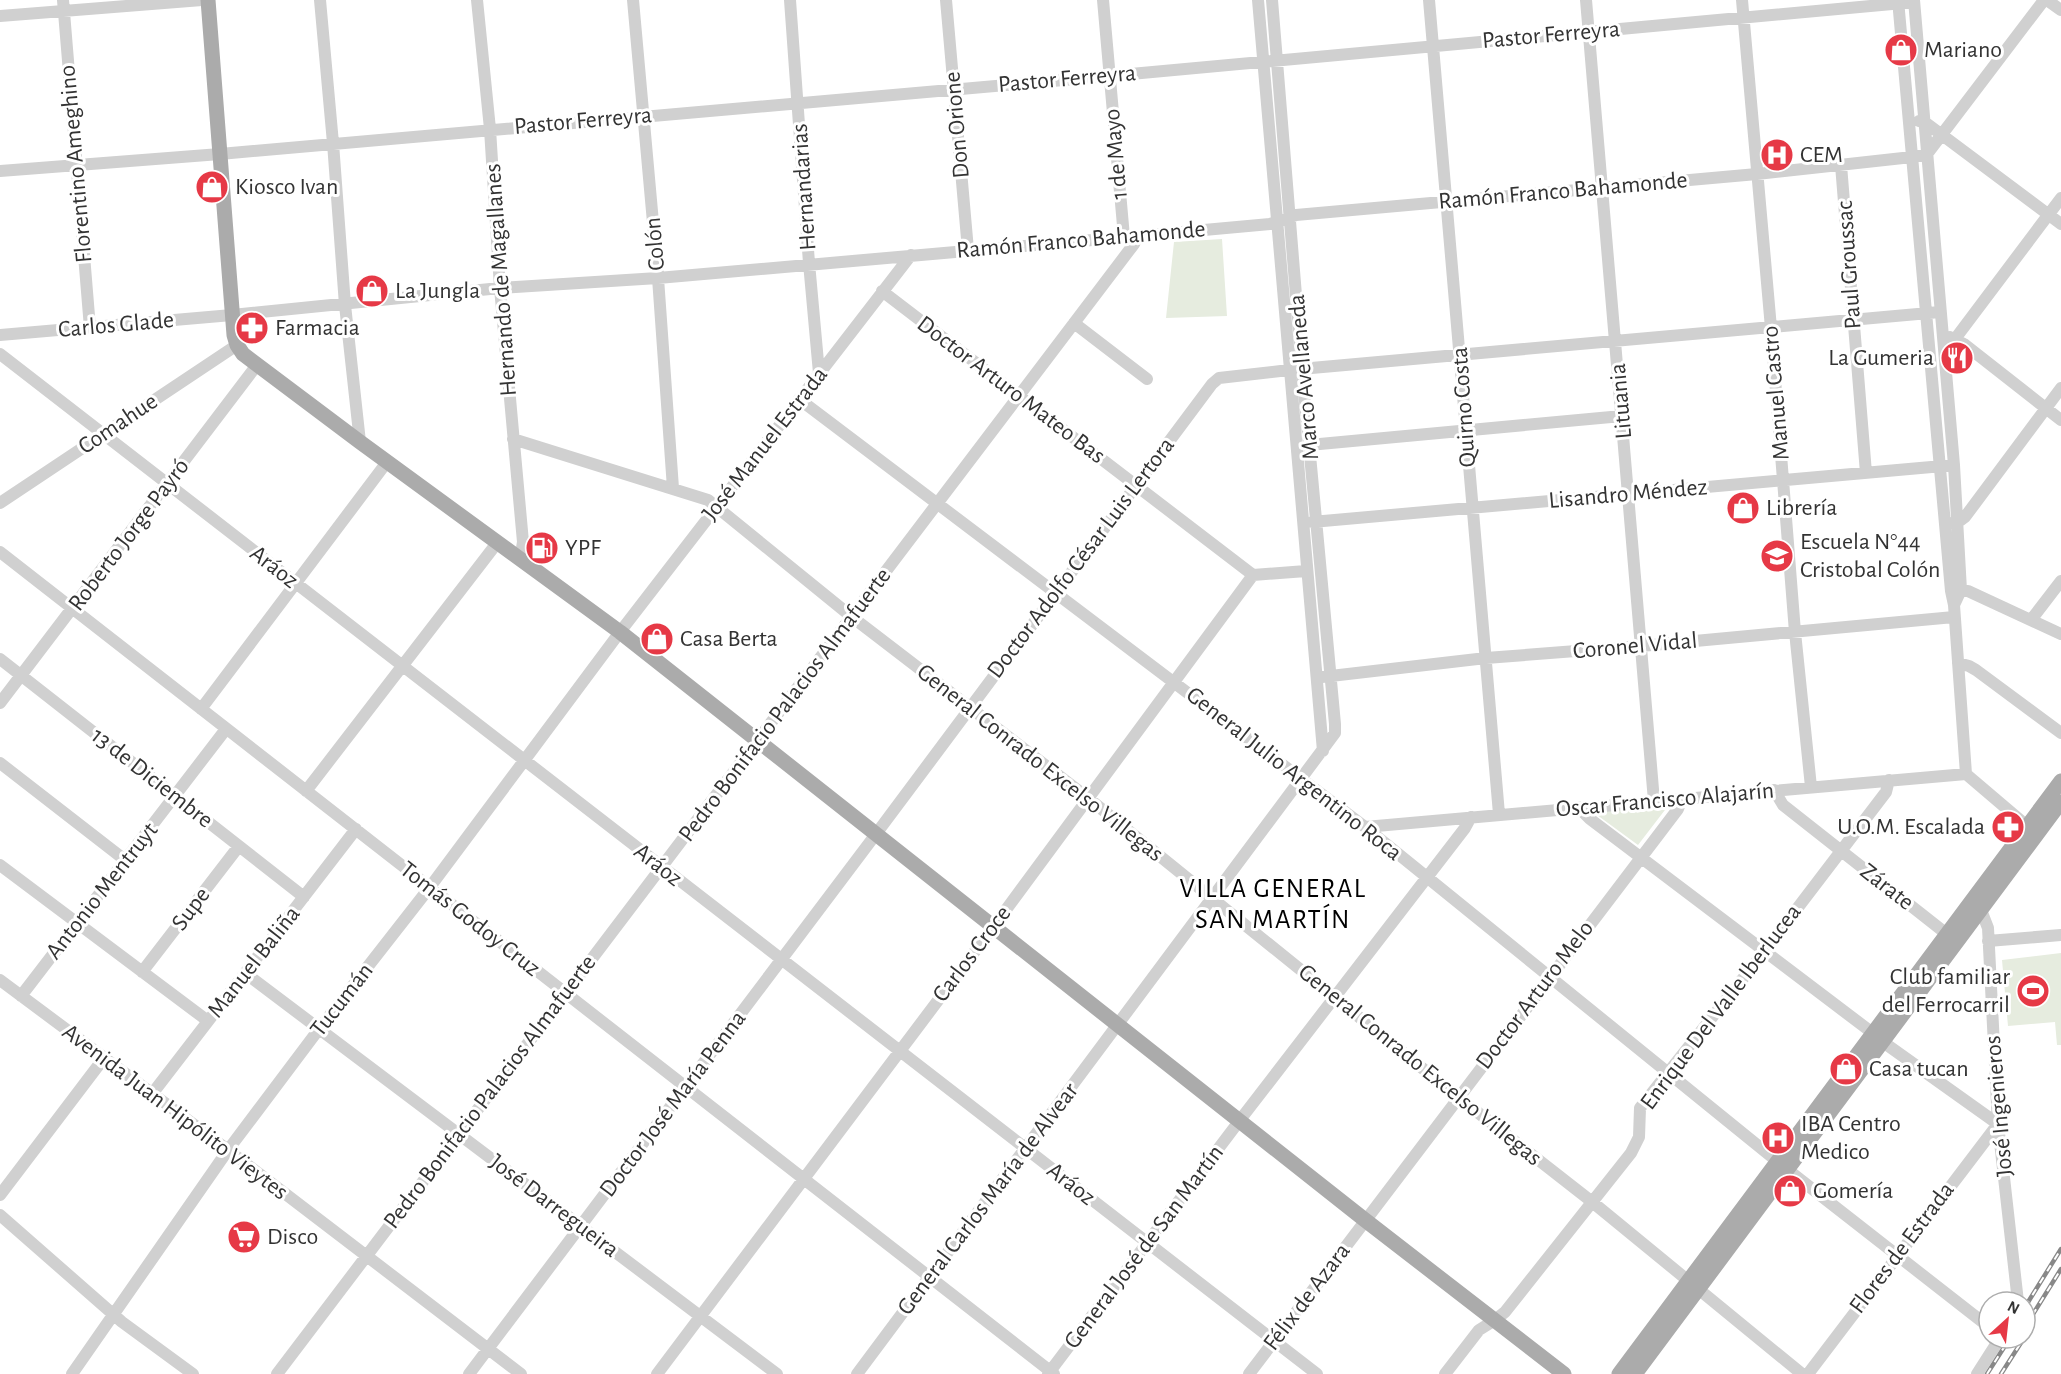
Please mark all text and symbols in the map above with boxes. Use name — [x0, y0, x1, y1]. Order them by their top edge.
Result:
street label: Pastor Ferreyra — [1481, 17, 1621, 53]
shop icon: Mariano — [1883, 32, 1919, 68]
place label: Mariano — [1924, 38, 2002, 62]
street label: Pastor Ferreyra — [997, 61, 1137, 97]
street label: Florentino Ameghino — [55, 64, 97, 264]
street label: Don Orione — [940, 71, 974, 179]
street label: Pastor Ferreyra — [513, 103, 653, 139]
street label: 1 de Mayo — [1100, 108, 1132, 200]
street label: Hernandarias — [788, 123, 820, 251]
hospital icon: CEM — [1759, 137, 1795, 173]
place label: CEM — [1800, 143, 1843, 167]
street label: Hernando de Magallanes — [481, 163, 521, 397]
street label: Ramón Franco Bahamonde — [1437, 168, 1689, 214]
shop icon: Kiosco Ivan — [194, 169, 230, 205]
place label: Kiosco Ivan — [235, 175, 338, 199]
street label: Paul Groussac — [1833, 200, 1865, 330]
street label: Colón — [641, 216, 669, 272]
street label: Ramón Franco Bahamonde — [955, 217, 1207, 263]
shop icon: La Jungla — [354, 273, 390, 309]
place label: La Jungla — [395, 279, 480, 303]
street label: Marco Avellaneda — [1285, 293, 1323, 461]
street label: Carlos Glade — [57, 308, 175, 342]
pharmacy icon: Farmacia — [234, 310, 270, 346]
street label: Doctor Arturo Mateo Bas — [913, 312, 1109, 468]
place label: Farmacia — [275, 316, 360, 340]
street label: Manuel Castro — [1758, 325, 1794, 461]
restaurant icon: La Gumeria — [1939, 340, 1975, 376]
street label: Quirno Costa — [1448, 346, 1480, 468]
place label: La Gumeria — [1828, 346, 1934, 370]
street label: Lituania — [1606, 362, 1636, 440]
street label: José Manuel Estrada — [698, 363, 832, 525]
street label: Comahue — [74, 389, 162, 459]
street label: Doctor Adolfo César Luis Lertora — [983, 433, 1179, 683]
street label: Roberto Jorge Payró — [64, 454, 194, 616]
street label: Lisandro Méndez — [1548, 475, 1708, 513]
shop icon: Librería — [1725, 490, 1761, 526]
place label: Librería — [1766, 496, 1837, 520]
fuel station icon: YPF — [524, 530, 560, 566]
place label: Escuela N°44 Cristobal Colón — [1800, 530, 1941, 582]
place label: YPF — [565, 536, 601, 560]
school or university icon: Escuela N°44 Cristobal Colón — [1759, 538, 1795, 574]
street label: Aráoz — [246, 541, 303, 593]
street label: Pedro Bonifacio Palacios Almafuerte — [674, 564, 896, 846]
shop icon: Casa Berta — [639, 621, 675, 657]
place label: Casa Berta — [680, 627, 778, 651]
street label: Coronel Vidal — [1572, 629, 1698, 663]
street label: General Conrado Excelso Villegas — [912, 660, 1168, 866]
street label: General Julio Argentino Roca — [1182, 683, 1406, 865]
street label: 13 de Diciembre — [87, 723, 217, 833]
street label: Oscar Francisco Alajarín — [1555, 779, 1775, 821]
pharmacy icon: U.O.M. Escalada — [1990, 809, 2026, 845]
place label: U.O.M. Escalada — [1837, 815, 1985, 839]
street label: Antonio Mentruyt — [41, 818, 163, 964]
street label: Aráoz — [630, 839, 687, 891]
street label: Tomás Godoy Cruz — [395, 857, 545, 981]
street label: Zárate — [1856, 859, 1918, 915]
district label: VILLA GENERAL SAN MARTÍN — [1180, 875, 1366, 933]
street label: Supe — [167, 883, 215, 935]
street label: Enrique Del Valle Iberlucea — [1636, 900, 1806, 1114]
street label: Carlos Croce — [928, 901, 1016, 1007]
street label: Manuel Baliña — [203, 902, 305, 1022]
street label: Doctor Arturo Melo — [1472, 916, 1598, 1074]
street label: Pedro Bonifacio Palacios Almafuerte — [379, 951, 601, 1233]
street label: Tucumán — [306, 959, 378, 1041]
street label: General Conrado Excelso Villegas — [1294, 960, 1546, 1170]
place label: Club familiar del Ferrocarril — [1882, 965, 2010, 1017]
sports icon: Club familiar del Ferrocarril — [2015, 973, 2051, 1009]
street label: Doctor José María Penna — [595, 1007, 751, 1201]
street label: Avenida Juan Hipólito Vieytes — [58, 1020, 292, 1204]
street label: José Ingenieros — [1981, 1034, 2017, 1178]
shop icon: Casa tucan — [1828, 1051, 1864, 1087]
place label: Casa tucan — [1869, 1057, 1969, 1081]
street label: General Carlos María de Alvear — [893, 1078, 1083, 1319]
place label: IBA Centro Medico — [1801, 1112, 1901, 1164]
hospital icon: IBA Centro Medico — [1760, 1120, 1796, 1156]
street label: General José de San Martín — [1060, 1141, 1228, 1353]
street label: José Darregueira — [485, 1150, 623, 1262]
street label: Aráoz — [1043, 1158, 1100, 1210]
shop icon: Gomería — [1772, 1173, 1808, 1209]
street label: Flores de Estrada — [1845, 1178, 1959, 1318]
place label: Gomería — [1813, 1179, 1893, 1203]
supermarket icon: Disco — [226, 1219, 262, 1255]
place label: Disco — [267, 1225, 318, 1249]
street label: Félix de Azara — [1259, 1239, 1355, 1355]
north arrow — [1977, 1290, 2037, 1350]
text: N — [2005, 1298, 2022, 1317]

